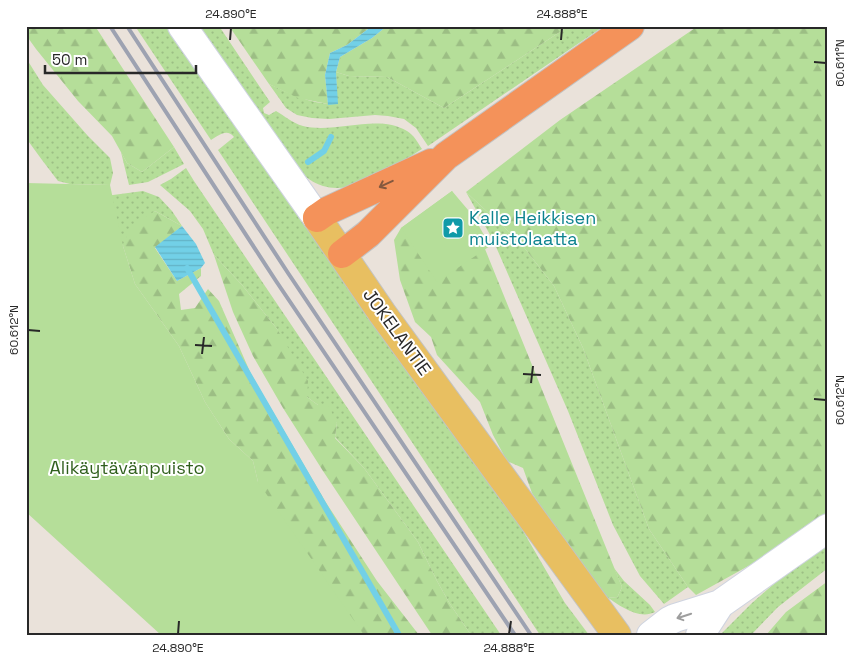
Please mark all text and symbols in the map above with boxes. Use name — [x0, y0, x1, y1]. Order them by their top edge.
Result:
text: 24.890°E — [205, 6, 257, 22]
text: 24.888°E — [536, 6, 588, 22]
text: 60.611°N — [832, 39, 848, 87]
scale bar — [45, 42, 196, 74]
text: 50 m — [52, 50, 87, 69]
one-way arrow — [379, 180, 394, 189]
place label: Kalle Heikkisen muistolaatta — [469, 206, 596, 250]
place icon: Kalle Heikkisen muistolaatta — [441, 216, 465, 240]
street label: JOKELANTIE — [358, 284, 437, 380]
text: 60.612°N — [6, 305, 22, 355]
text: 60.612°N — [832, 375, 848, 425]
park label: Alikäytävänpuisto — [49, 456, 205, 479]
one-way arrow — [676, 611, 692, 621]
text: 24.890°E — [152, 640, 204, 656]
text: 24.888°E — [483, 640, 535, 656]

